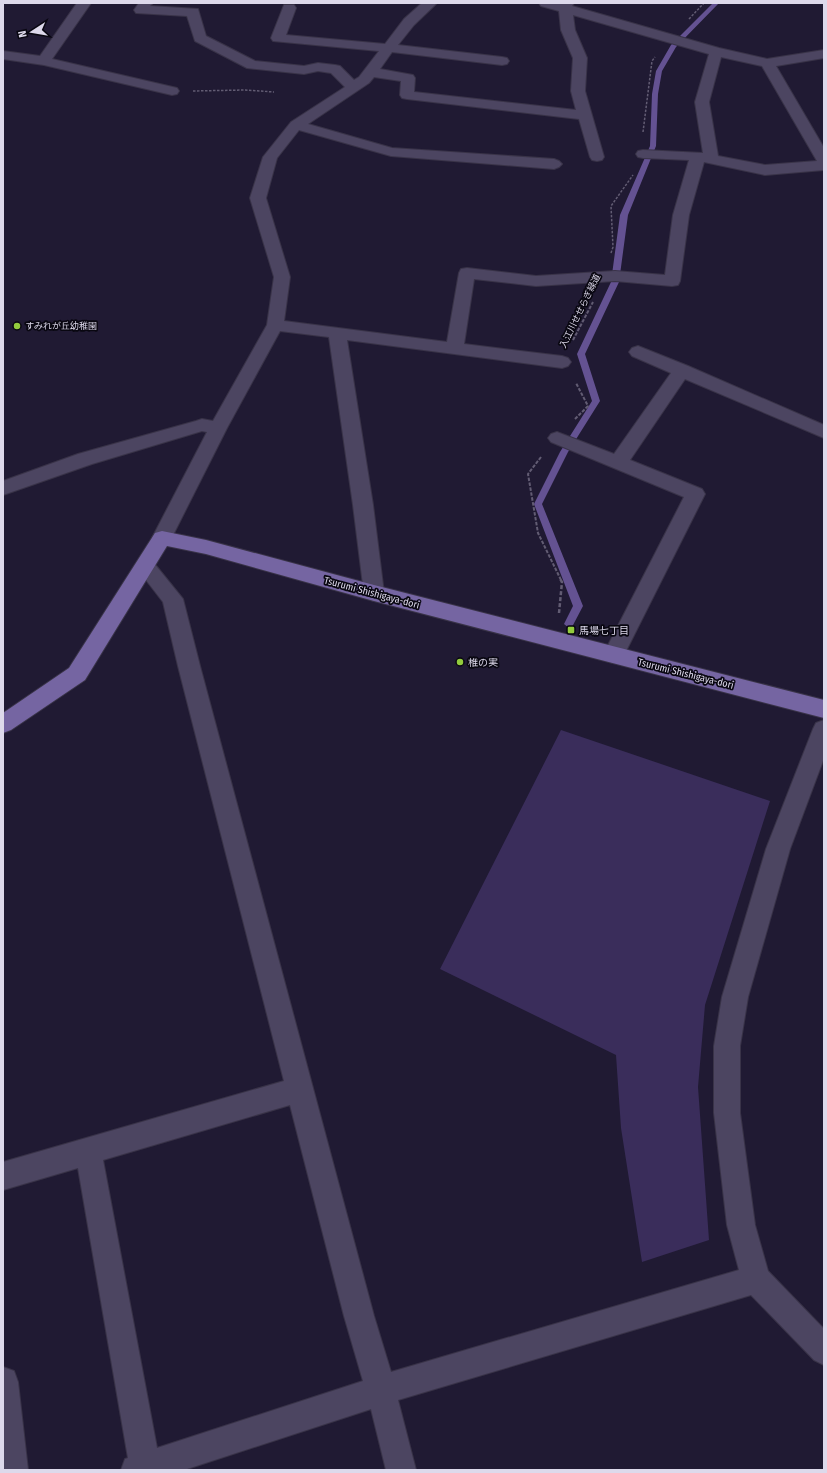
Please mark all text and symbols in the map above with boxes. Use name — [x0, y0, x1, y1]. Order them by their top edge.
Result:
north arrow — [12, 12, 52, 52]
text: N — [16, 29, 30, 39]
street label: 入江川せせらぎ緑道 — [558, 272, 602, 350]
marker: すみれが丘幼稚園 — [12, 321, 22, 331]
place label: すみれが丘幼稚園 — [25, 321, 97, 331]
street label: Tsurumi Shishigaya-dori — [323, 574, 421, 611]
marker: 馬場七丁目 — [566, 625, 576, 635]
place label: 馬場七丁目 — [579, 625, 629, 637]
street label: Tsurumi Shishigaya-dori — [637, 656, 735, 692]
marker: 椎の実 — [455, 657, 465, 667]
place label: 椎の実 — [468, 657, 498, 669]

